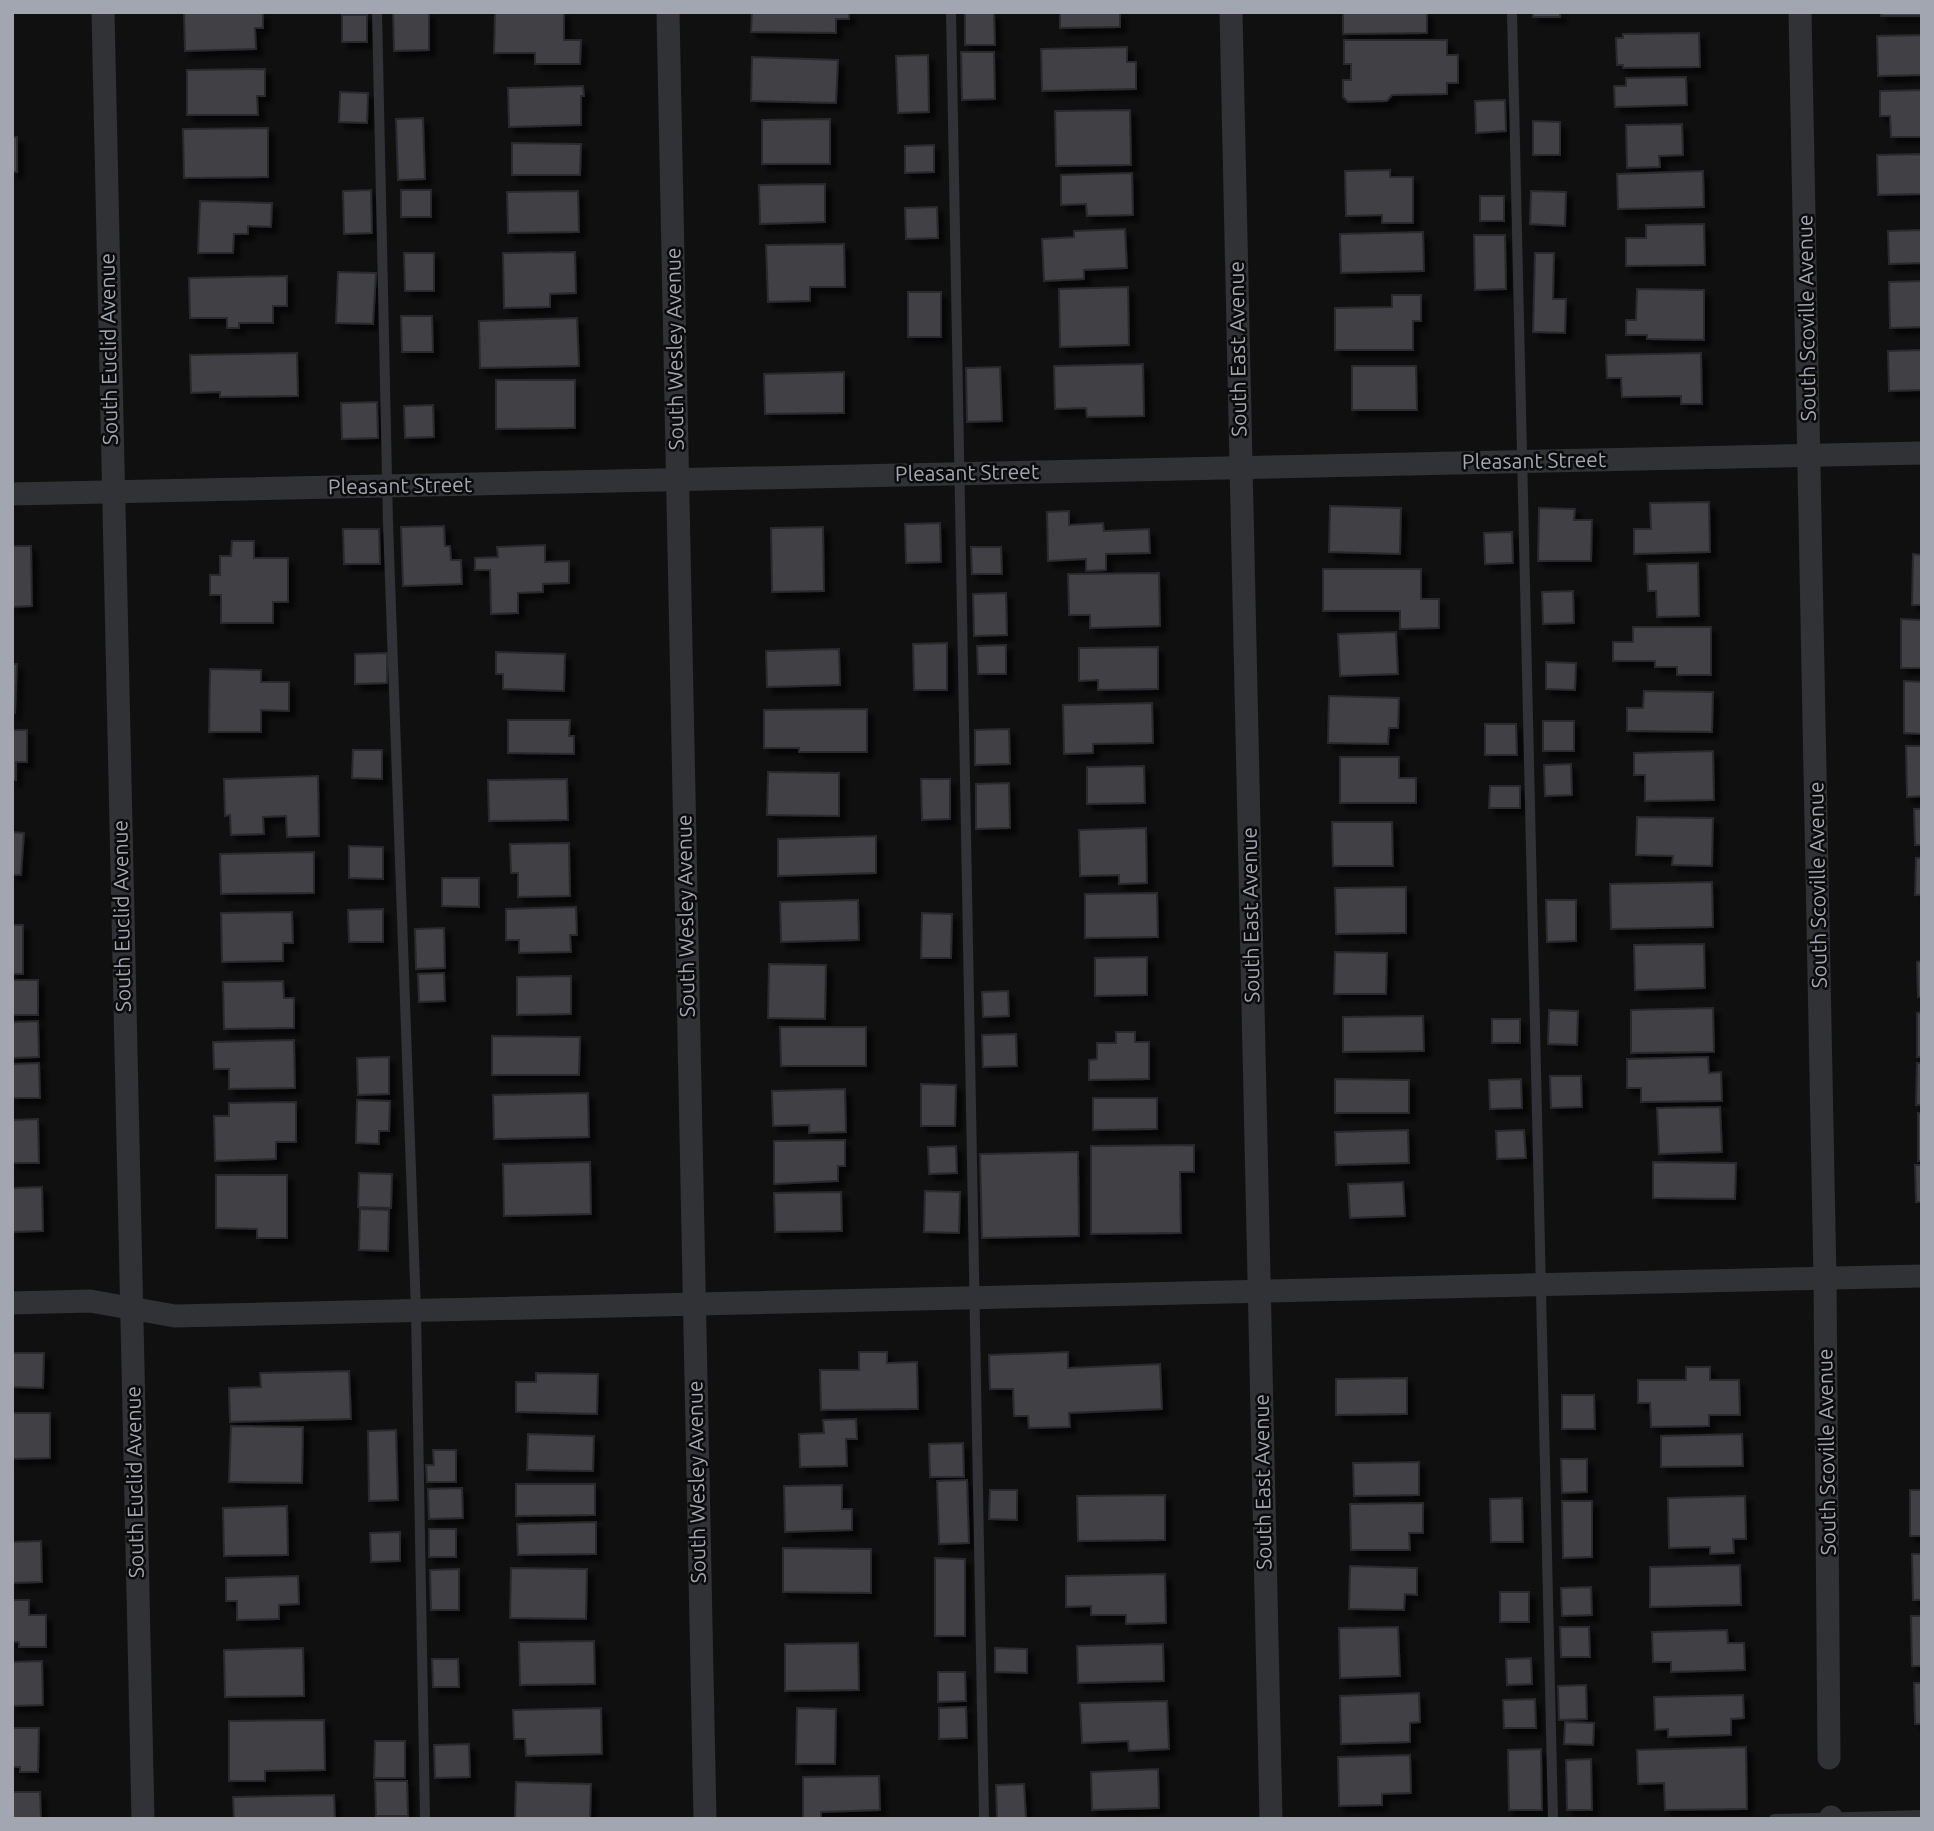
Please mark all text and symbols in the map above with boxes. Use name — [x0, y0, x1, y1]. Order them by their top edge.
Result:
street label: South Scoville Avenue — [1792, 214, 1820, 422]
street label: South Wesley Avenue — [660, 247, 688, 451]
street label: South Euclid Avenue — [94, 253, 122, 445]
street label: South East Avenue — [1223, 261, 1251, 437]
street label: Pleasant Street — [1462, 447, 1606, 473]
street label: Pleasant Street — [895, 459, 1039, 485]
street label: Pleasant Street — [328, 472, 472, 498]
street label: South Scoville Avenue — [1803, 781, 1831, 989]
street label: South Wesley Avenue — [671, 814, 699, 1018]
street label: South Euclid Avenue — [107, 820, 135, 1012]
street label: South East Avenue — [1236, 827, 1264, 1003]
street label: South Scoville Avenue — [1812, 1348, 1840, 1556]
street label: South Wesley Avenue — [682, 1380, 710, 1584]
street label: South Euclid Avenue — [120, 1386, 148, 1578]
street label: South East Avenue — [1248, 1394, 1276, 1570]

